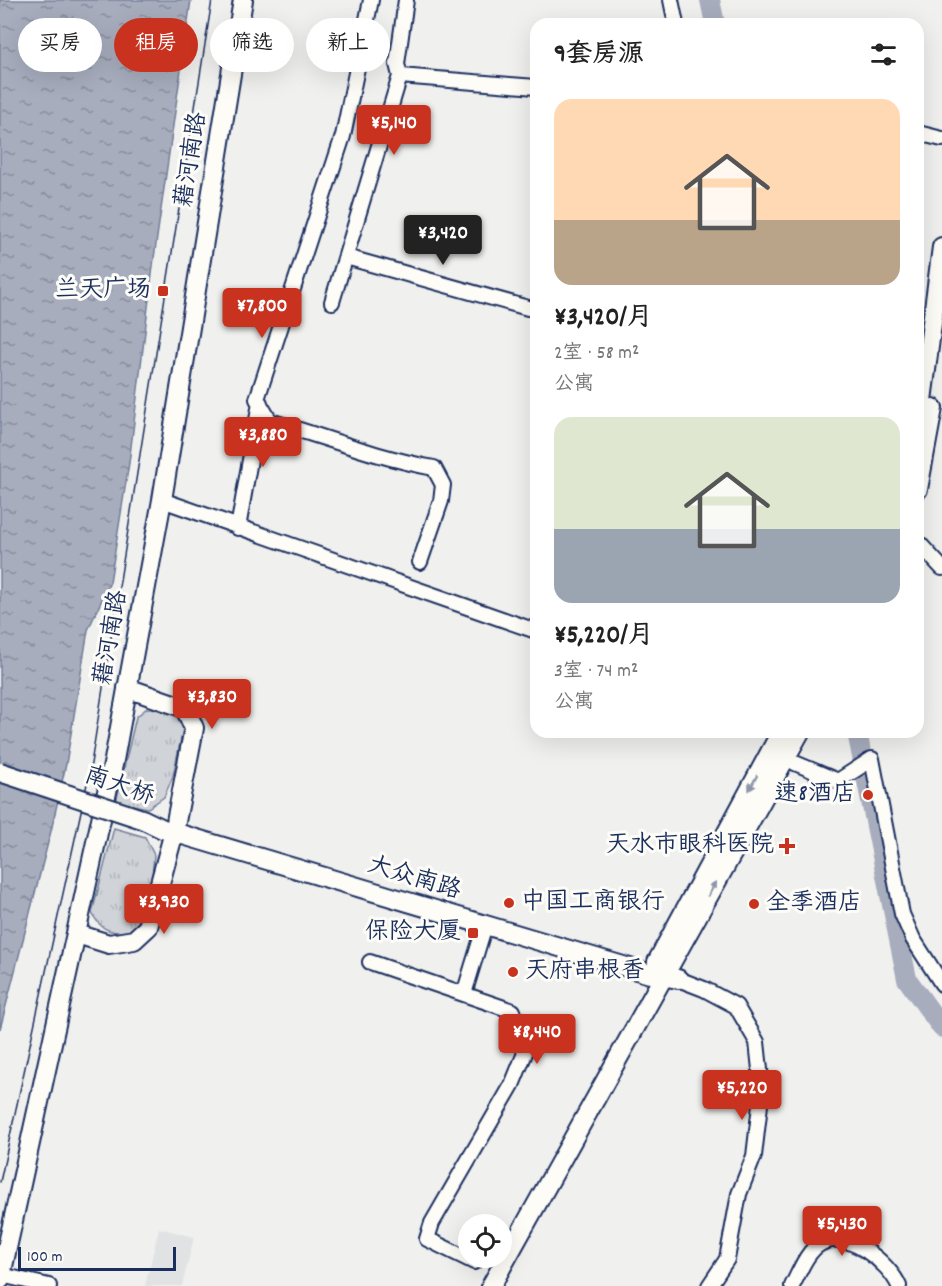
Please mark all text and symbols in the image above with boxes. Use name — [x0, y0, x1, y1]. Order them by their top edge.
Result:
chip: 买房 — [18, 18, 102, 72]
chip: 租房 — [114, 18, 198, 72]
chip: 筛选 — [210, 18, 294, 72]
chip: 新上 — [306, 18, 390, 72]
text: 9套房源 — [554, 37, 644, 74]
icon: filters — [867, 38, 900, 71]
pin: ¥5,140 — [345, 105, 443, 156]
street label: 藉河南路 — [168, 110, 216, 210]
text: ¥5,140 — [371, 110, 417, 138]
icon: home — [673, 138, 781, 246]
pin: ¥3,420 — [394, 215, 492, 266]
text: ¥3,420 — [418, 220, 468, 248]
place label: 兰天广场 — [55, 274, 151, 308]
marker: 兰天广场 — [156, 284, 170, 298]
pin: ¥7,800 — [213, 288, 311, 339]
text: ¥7,800 — [237, 293, 287, 321]
text: ¥3,420/月 — [554, 300, 653, 337]
text: 2室 · 58 m² — [554, 340, 639, 368]
text: 公寓 — [554, 371, 594, 399]
pin: ¥3,880 — [214, 417, 312, 468]
text: ¥3,880 — [238, 422, 288, 450]
icon: home — [673, 456, 781, 564]
street label: 藉河南路 — [87, 588, 137, 688]
text: ¥5,220/月 — [554, 618, 654, 655]
text: 3室 · 74 m² — [554, 658, 638, 686]
pin: ¥3,830 — [163, 679, 261, 730]
text: ¥3,830 — [187, 684, 237, 712]
text: 公寓 — [554, 689, 594, 717]
street label: 南大桥 — [79, 759, 159, 815]
one-way arrow — [748, 775, 758, 792]
place label: 速8酒店 — [774, 778, 856, 812]
marker: 速8酒店 — [861, 788, 875, 802]
place label: 天水市眼科医院 — [606, 829, 774, 863]
marker: 天水市眼科医院 — [778, 837, 796, 855]
street label: 大众南路 — [363, 849, 465, 909]
one-way arrow — [707, 880, 717, 897]
pin: ¥3,930 — [115, 884, 213, 935]
place label: 中国工商银行 — [521, 886, 665, 920]
place label: 全季酒店 — [766, 887, 862, 921]
text: ¥3,930 — [138, 889, 190, 917]
marker: 中国工商银行 — [502, 896, 516, 910]
marker: 全季酒店 — [747, 897, 761, 911]
place label: 保险大厦 — [365, 916, 461, 950]
marker: 保险大厦 — [466, 926, 480, 940]
place label: 天府串根香 — [525, 955, 645, 989]
marker: 天府串根香 — [506, 965, 520, 979]
pin: ¥8,440 — [488, 1014, 586, 1065]
text: ¥8,440 — [513, 1019, 562, 1047]
pin: ¥5,220 — [693, 1070, 791, 1121]
text: ¥5,220 — [716, 1075, 768, 1103]
pin: ¥5,430 — [793, 1206, 891, 1257]
text: ¥5,430 — [817, 1211, 867, 1239]
map controls — [458, 1214, 512, 1268]
button: locate — [458, 1214, 512, 1268]
scale bar — [18, 1244, 176, 1272]
text: 100 m — [27, 1246, 63, 1269]

